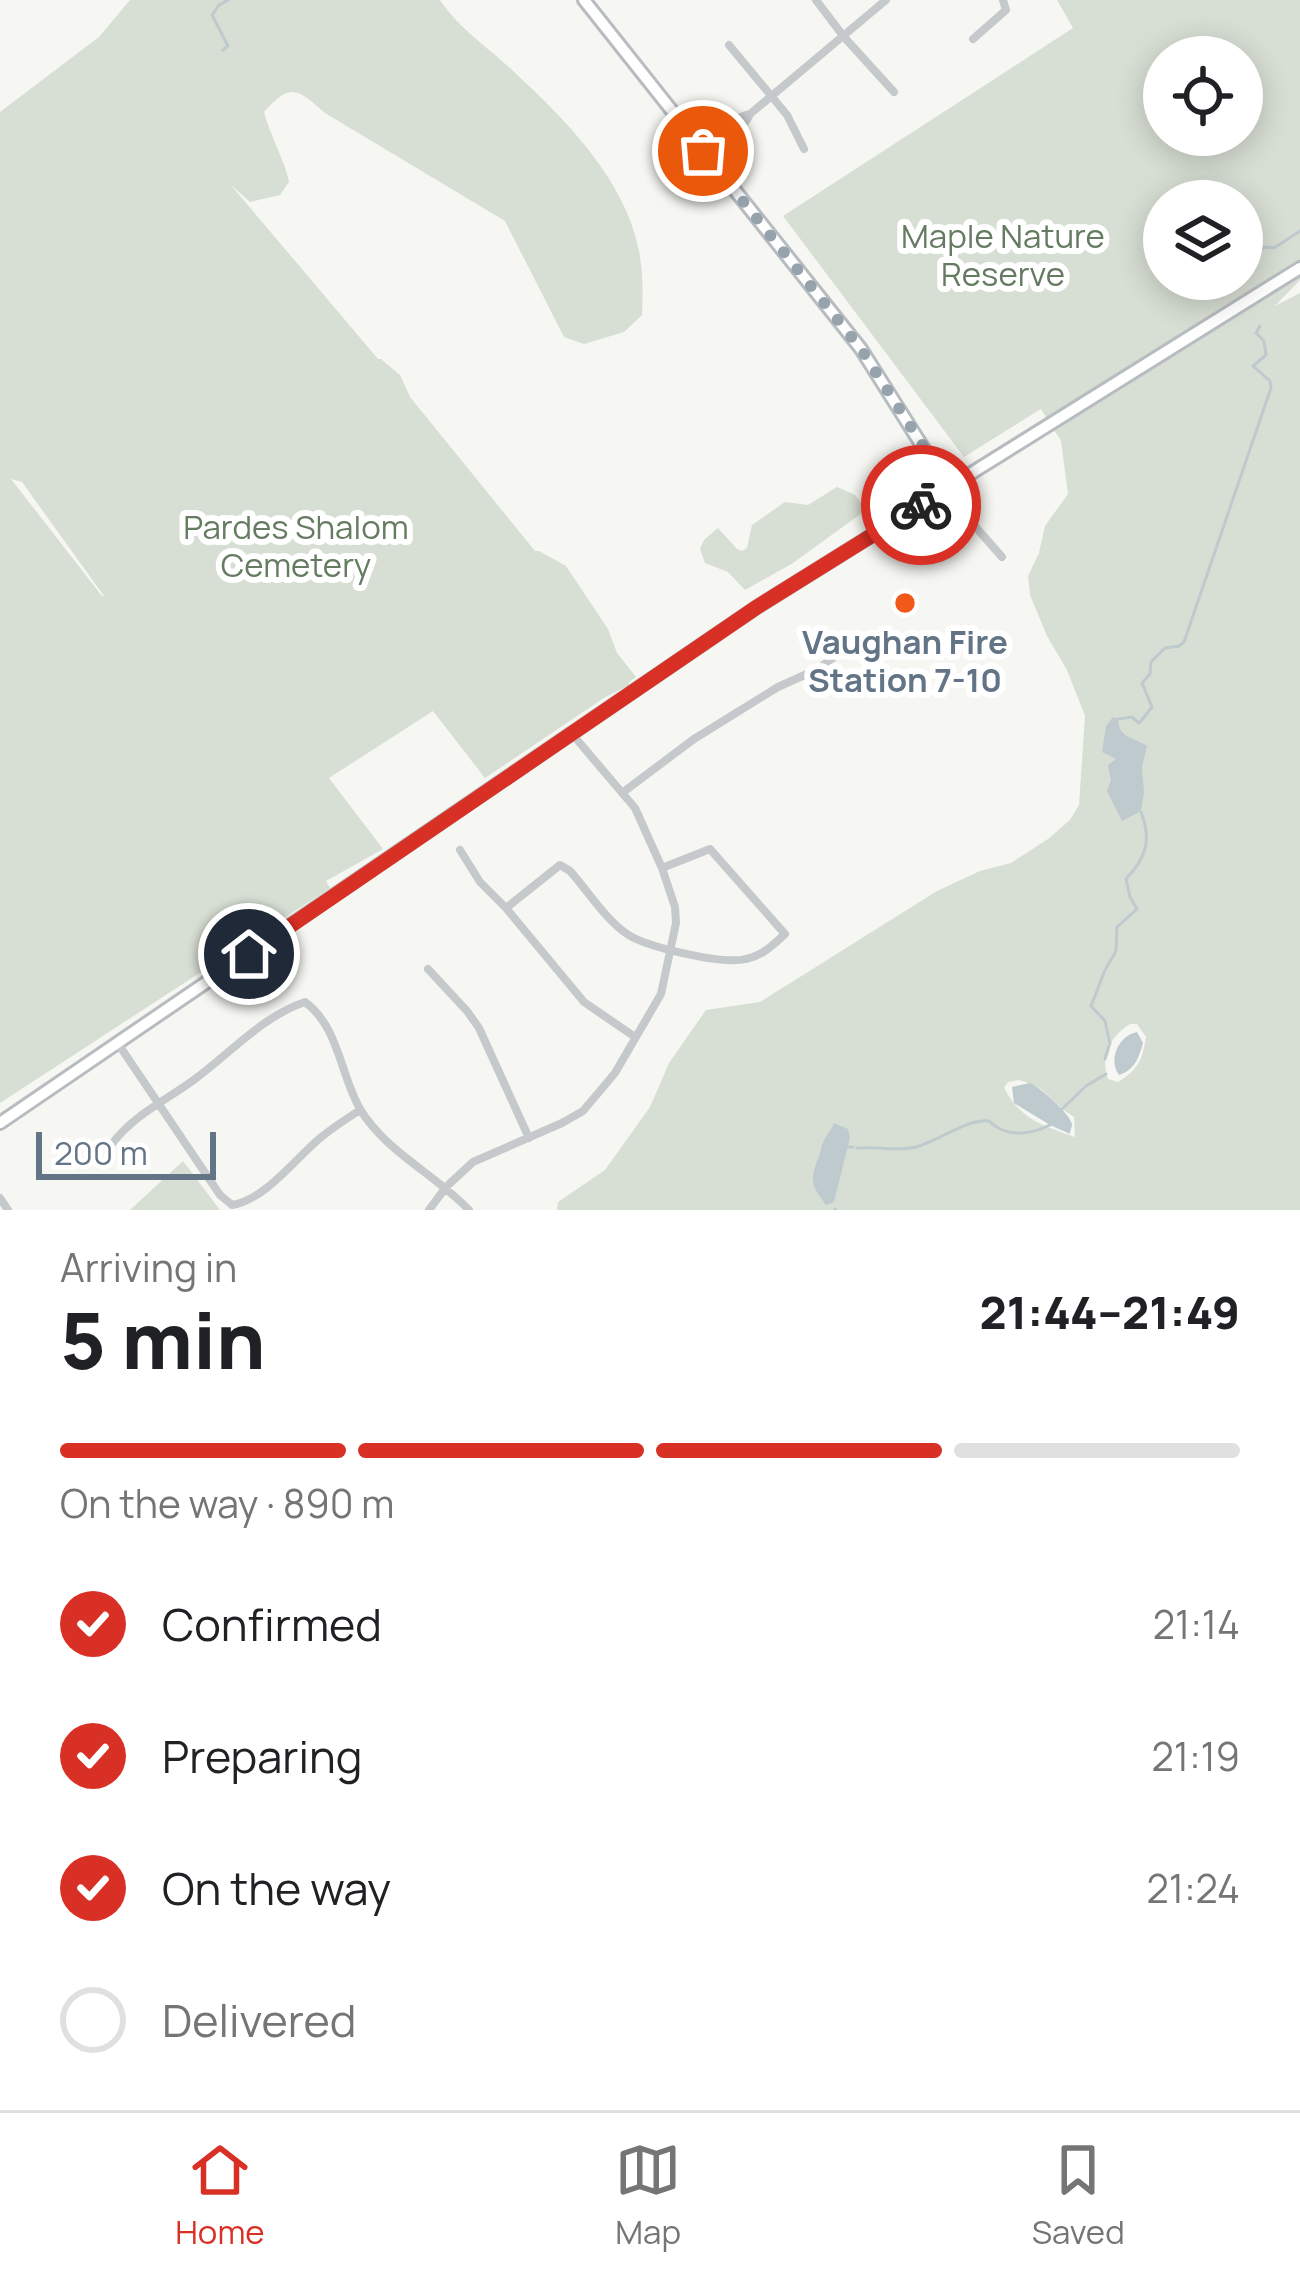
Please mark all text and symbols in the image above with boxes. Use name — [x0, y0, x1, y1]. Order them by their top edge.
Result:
map controls — [1143, 36, 1263, 300]
button: locate — [1143, 36, 1263, 156]
pin — [652, 100, 754, 202]
icon: bag — [670, 118, 736, 184]
button: layers — [1143, 180, 1263, 300]
park label: Maple Nature Reserve — [901, 213, 1105, 296]
courier — [861, 445, 981, 565]
icon: bike — [888, 472, 954, 538]
park label: Pardes Shalom Cemetery — [183, 504, 409, 587]
marker: Vaughan Fire Station 7-10 — [892, 590, 918, 616]
place label: Vaughan Fire Station 7-10 — [802, 619, 1008, 702]
pin — [198, 903, 300, 1005]
icon: home — [216, 921, 282, 987]
scale bar — [36, 1126, 216, 1179]
text: 200 m — [54, 1130, 148, 1175]
text: Arriving in — [60, 1240, 237, 1294]
text: 21:44–21:49 — [980, 1281, 1240, 1343]
text: 5 min — [60, 1286, 266, 1392]
text: On the way · 890 m — [60, 1476, 394, 1530]
icon: check — [60, 1591, 126, 1657]
text: Confirmed — [162, 1593, 382, 1655]
text: 21:14 — [1153, 1597, 1240, 1651]
icon: check — [60, 1723, 126, 1789]
text: Preparing — [162, 1725, 362, 1787]
text: 21:19 — [1151, 1729, 1240, 1783]
icon: check — [60, 1855, 126, 1921]
text: On the way — [162, 1857, 391, 1919]
text: 21:24 — [1146, 1861, 1240, 1915]
text: Delivered — [162, 1989, 357, 2051]
tab: Home — [175, 2137, 265, 2254]
tab: Map — [615, 2137, 681, 2254]
tab: Saved — [1032, 2137, 1125, 2254]

